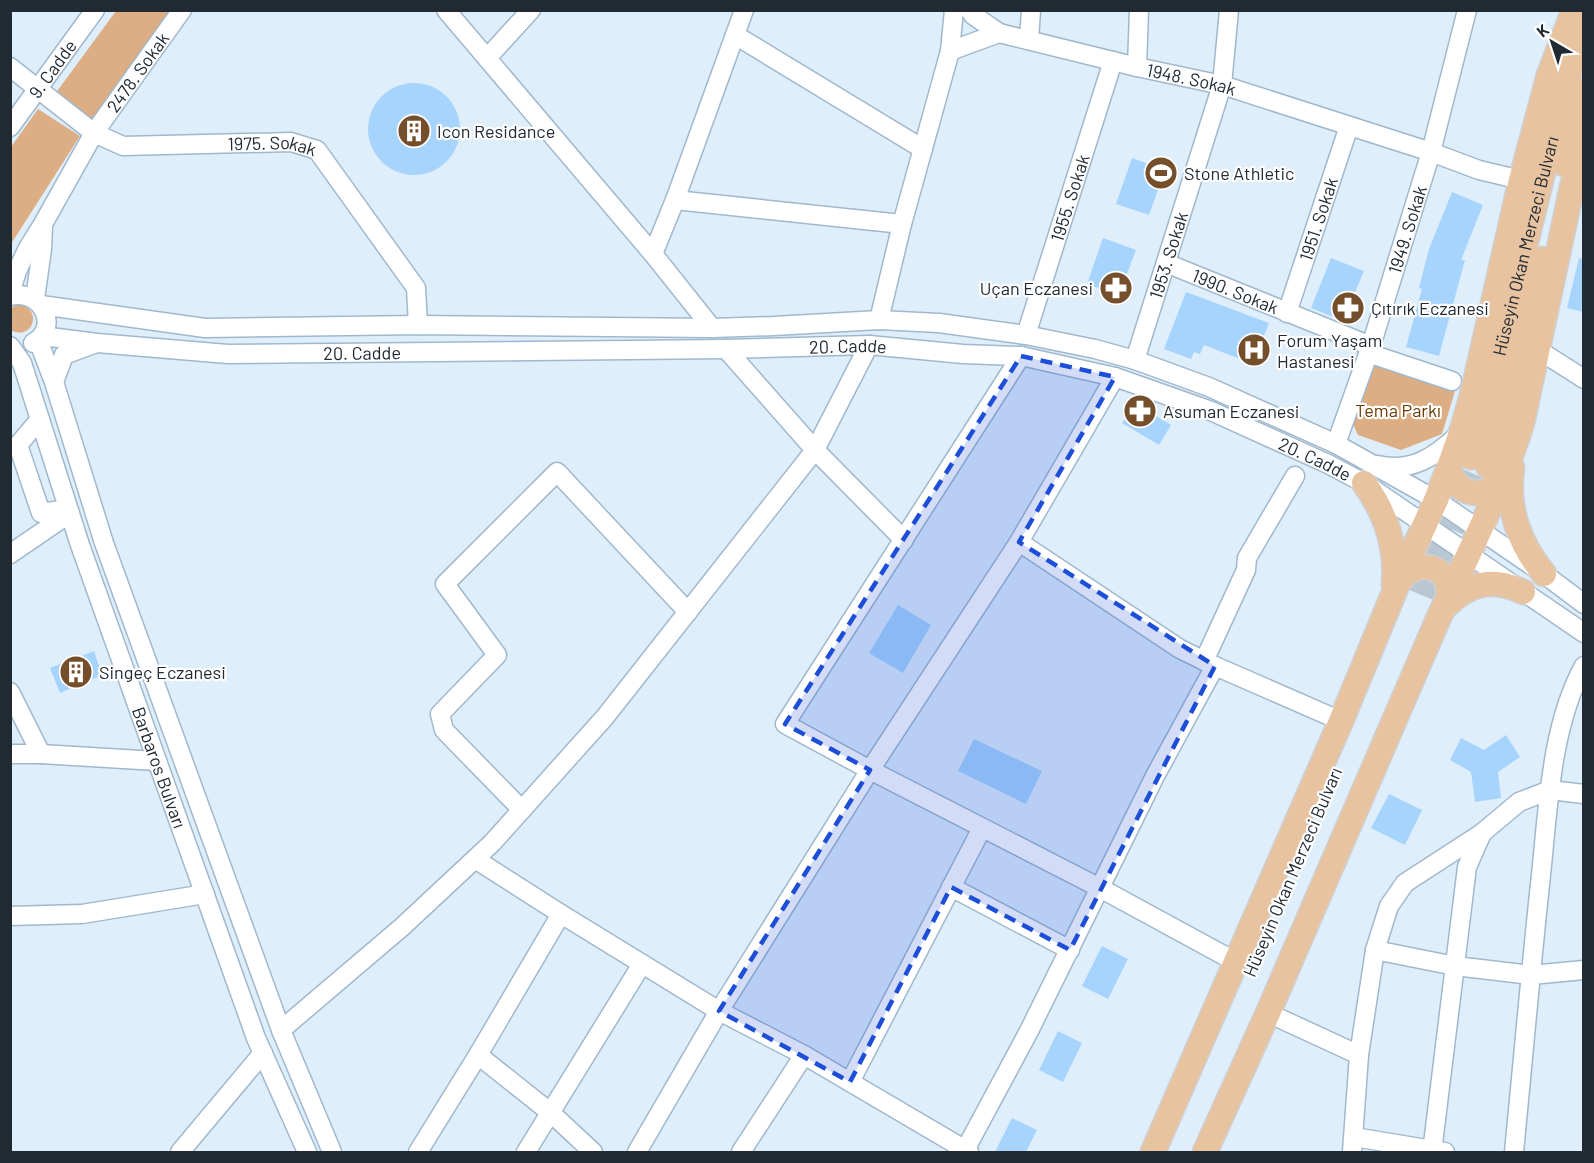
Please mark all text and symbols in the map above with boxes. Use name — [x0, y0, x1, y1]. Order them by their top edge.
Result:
north arrow — [1522, 12, 1582, 72]
text: K — [1532, 19, 1552, 40]
street label: 2478. Sokak — [102, 28, 174, 116]
street label: 9. Cadde — [24, 35, 81, 102]
street label: 1948. Sokak — [1145, 58, 1239, 100]
building icon: Icon Residance — [396, 113, 432, 149]
place label: Icon Residance — [437, 120, 555, 142]
street label: 1975. Sokak — [227, 131, 319, 160]
street label: Hüseyin Okan Merzeci Bulvarı — [1487, 134, 1563, 358]
street label: 1955. Sokak — [1045, 151, 1094, 244]
sports icon: Stone Athletic — [1143, 155, 1179, 191]
place label: Stone Athletic — [1184, 162, 1294, 184]
street label: 1951. Sokak — [1294, 174, 1342, 264]
street label: 1949. Sokak — [1383, 183, 1431, 276]
street label: 1953. Sokak — [1144, 209, 1192, 301]
street label: 1990. Sokak — [1189, 264, 1282, 318]
pharmacy icon: Uçan Eczanesi — [1098, 270, 1134, 306]
place label: Uçan Eczanesi — [980, 277, 1093, 299]
pharmacy icon: Çıtırık Eczanesi — [1330, 290, 1366, 326]
place label: Çıtırık Eczanesi — [1371, 297, 1489, 319]
place label: Forum Yaşam Hastanesi — [1277, 329, 1382, 372]
hospital icon: Forum Yaşam Hastanesi — [1236, 332, 1272, 368]
street label: 20. Cadde — [809, 334, 888, 358]
street label: 20. Cadde — [323, 341, 401, 364]
pharmacy icon: Asuman Eczanesi — [1122, 393, 1158, 429]
park label: Tema Parkı — [1355, 399, 1441, 421]
place label: Asuman Eczanesi — [1163, 400, 1299, 422]
street label: 20. Cadde — [1275, 432, 1355, 485]
building icon: Singeç Eczanesi — [58, 654, 94, 690]
place label: Singeç Eczanesi — [99, 661, 226, 683]
street label: Barbaros Bulvarı — [128, 704, 191, 831]
street label: Hüseyin Okan Merzeci Bulvarı — [1238, 764, 1346, 980]

